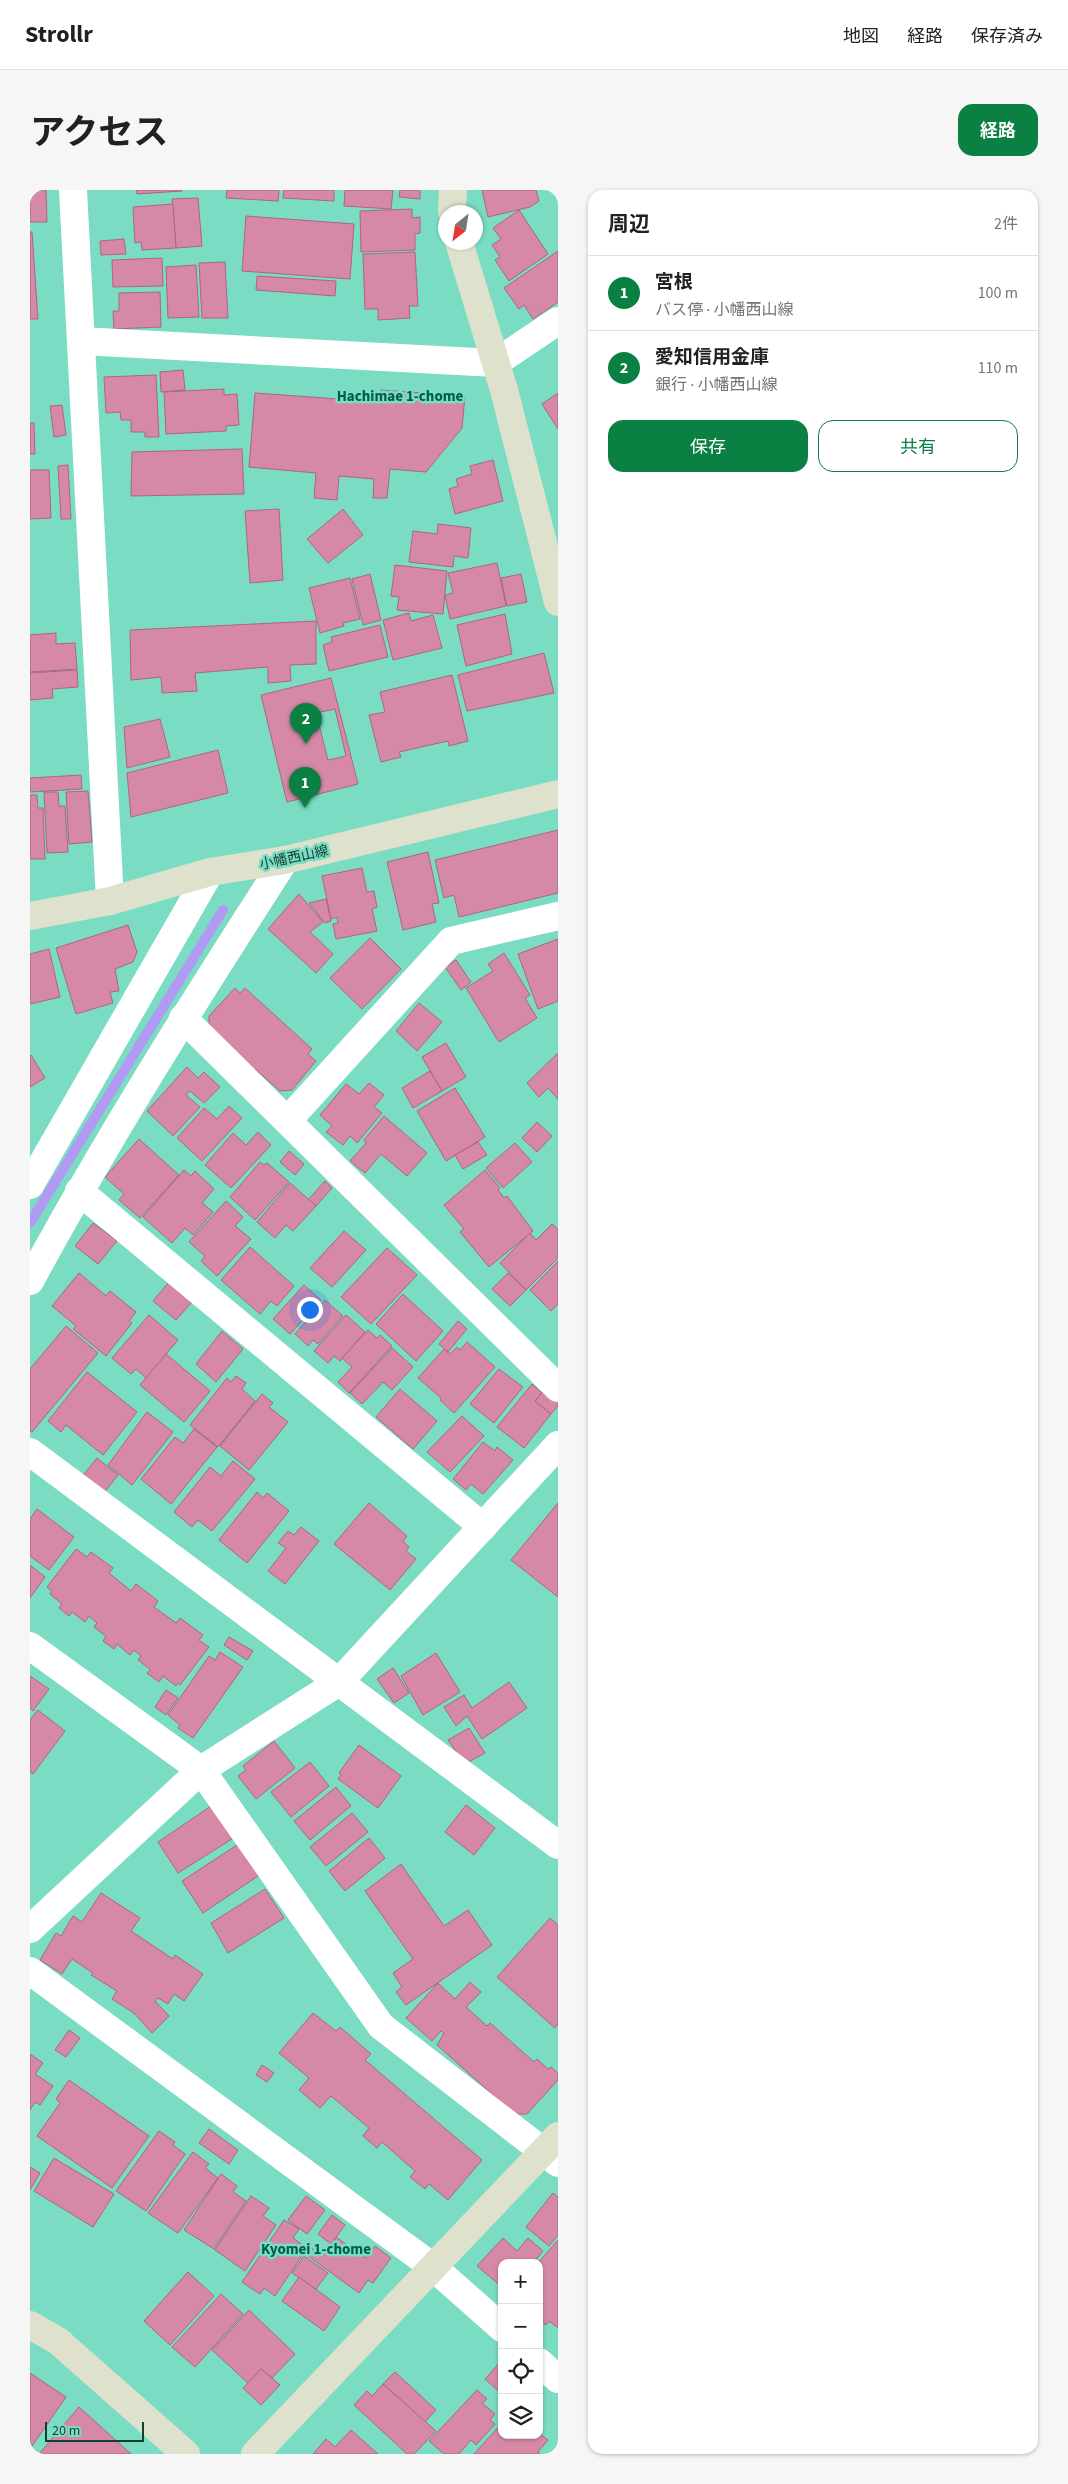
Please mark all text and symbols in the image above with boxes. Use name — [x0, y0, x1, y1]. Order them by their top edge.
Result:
text: Strollr — [25, 17, 93, 52]
text: 地図 — [843, 24, 879, 49]
text: 経路 — [907, 24, 943, 49]
text: 保存済み — [971, 24, 1043, 49]
button: 経路 — [958, 104, 1038, 156]
text: アクセス — [30, 108, 168, 158]
north arrow — [438, 205, 483, 250]
text: 周辺 — [608, 209, 650, 239]
text: 2件 — [994, 213, 1018, 235]
text: 宮根 — [655, 269, 693, 296]
text: 1 — [620, 282, 628, 304]
text: 100 m — [978, 282, 1018, 304]
text: バス停 · 小幡西山線 — [655, 299, 793, 321]
text: 愛知信用金庫 — [655, 344, 769, 371]
text: 2 — [620, 357, 628, 379]
text: 110 m — [978, 357, 1018, 379]
text: 銀行 · 小幡西山線 — [655, 374, 777, 396]
district label: Hachimae 1-chome — [337, 386, 464, 407]
button: 保存 — [608, 420, 808, 472]
button: 共有 — [818, 420, 1018, 472]
pin: 2 — [290, 703, 322, 744]
pin: 1 — [289, 767, 321, 808]
street label: 小幡西山線 — [258, 841, 331, 875]
your location — [297, 1297, 323, 1323]
district label: Kyomei 1-chome — [261, 2239, 371, 2260]
map controls — [498, 2259, 543, 2439]
button: + — [498, 2259, 543, 2304]
button: − — [498, 2304, 543, 2349]
button: locate — [498, 2349, 543, 2394]
button: layers — [498, 2394, 543, 2439]
scale bar — [45, 2419, 144, 2442]
text: 20 m — [52, 2421, 80, 2441]

